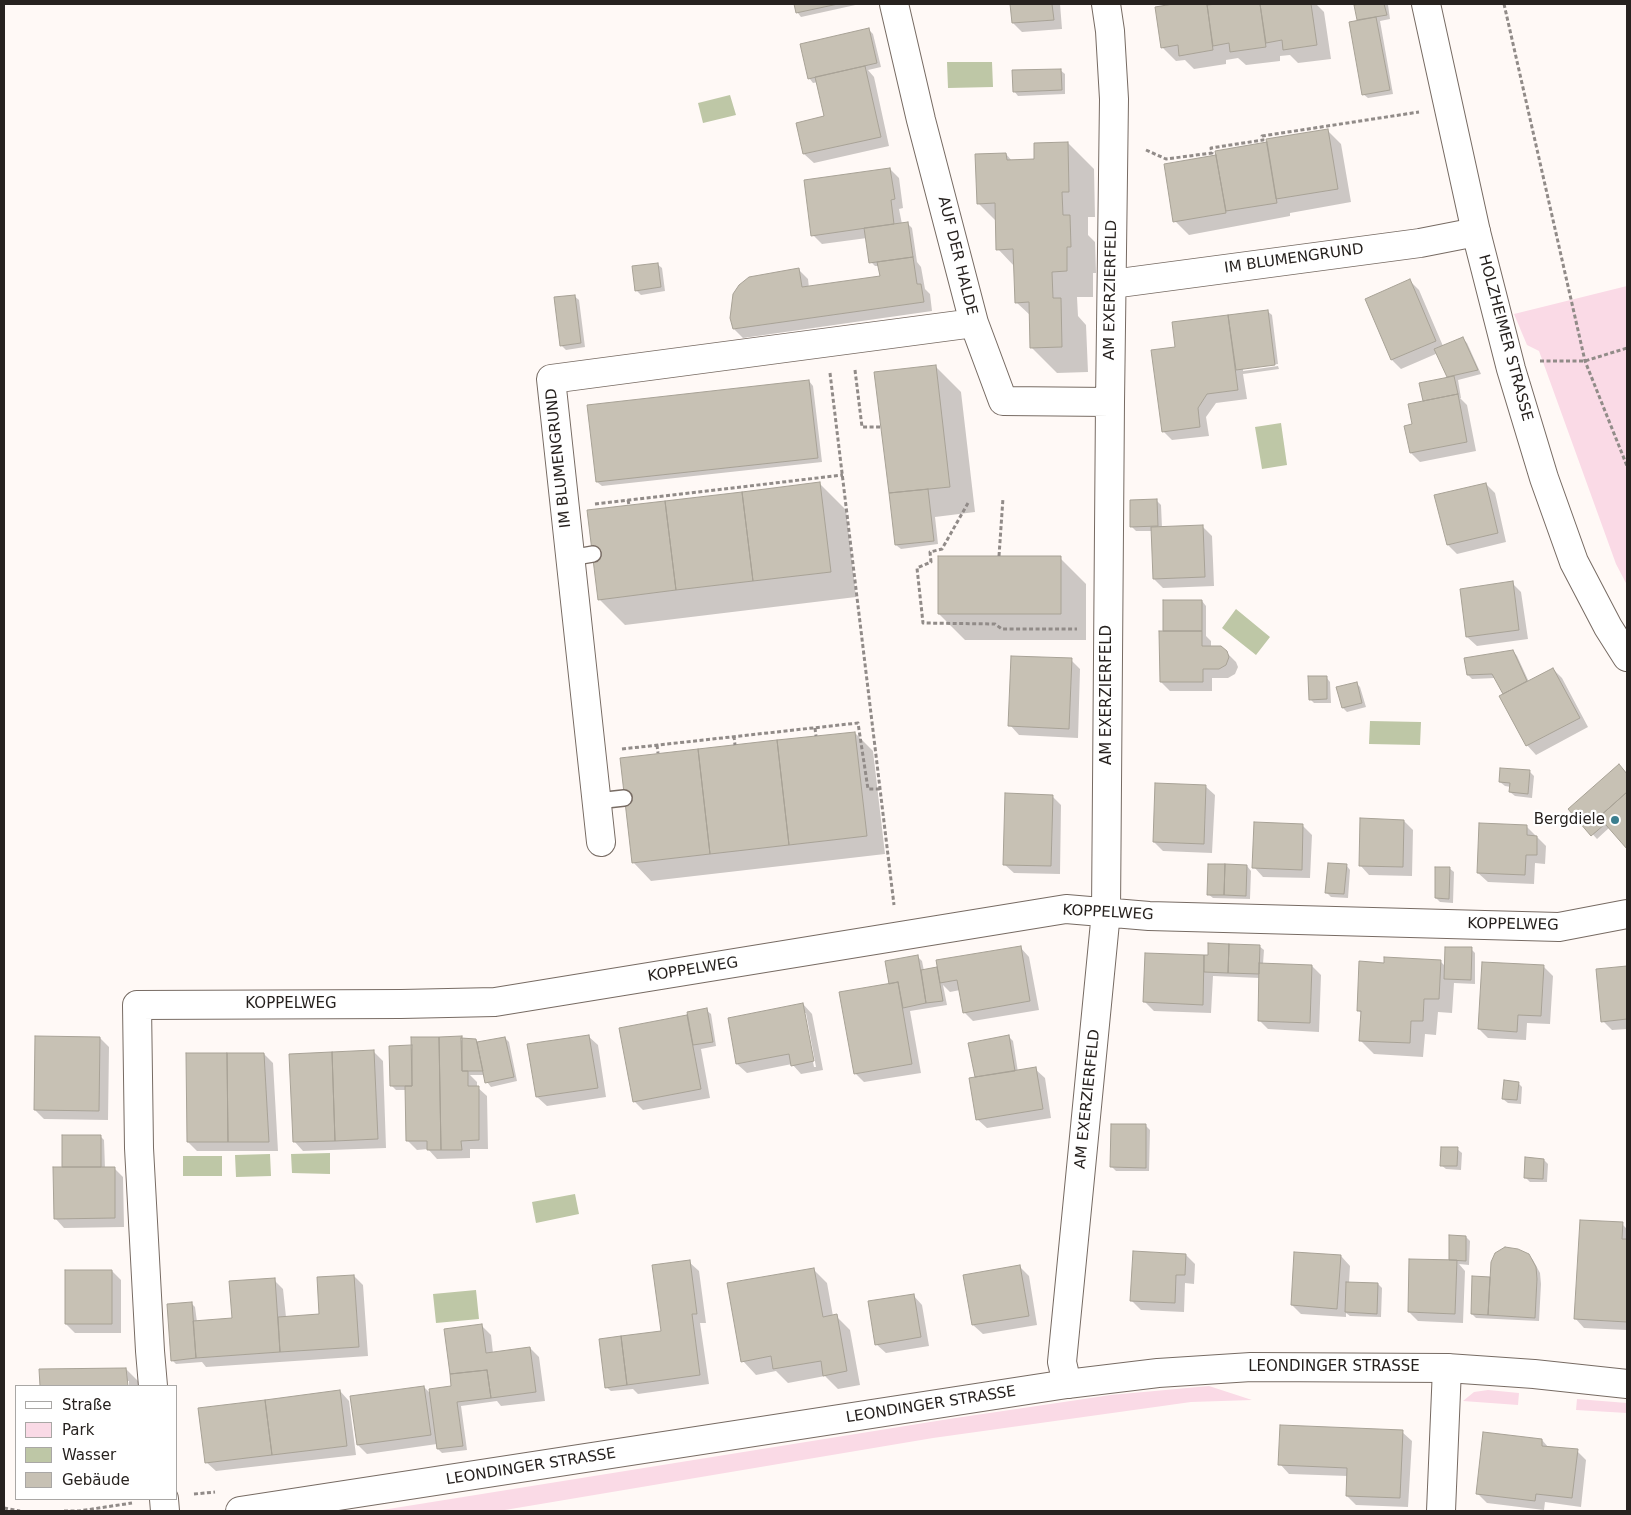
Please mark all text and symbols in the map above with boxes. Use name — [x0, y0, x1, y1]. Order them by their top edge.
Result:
street label: AUF DER HALDE — [934, 195, 980, 317]
street label: AM EXERZIERFELD — [1101, 220, 1121, 360]
street label: IM BLUMENGRUND — [1223, 240, 1365, 278]
street label: HOLZHEIMER STRASSE — [1474, 253, 1536, 423]
street label: IM BLUMENGRUND — [543, 387, 575, 529]
street label: AM EXERZIERFELD — [1098, 625, 1116, 765]
place label: Bergdiele — [1534, 811, 1605, 829]
marker: Bergdiele — [1609, 814, 1621, 826]
street label: KOPPELWEG — [1062, 902, 1154, 924]
street label: KOPPELWEG — [1467, 915, 1559, 935]
street label: KOPPELWEG — [647, 954, 739, 986]
street label: KOPPELWEG — [245, 995, 337, 1013]
street label: AM EXERZIERFELD — [1072, 1028, 1104, 1170]
street label: LEONDINGER STRASSE — [1248, 1358, 1420, 1376]
street label: LEONDINGER STRASSE — [845, 1383, 1017, 1427]
legend — [15, 1385, 178, 1500]
text: Straße — [62, 1396, 111, 1414]
text: Park — [62, 1421, 94, 1439]
street label: LEONDINGER STRASSE — [445, 1445, 617, 1489]
text: Wasser — [62, 1446, 116, 1464]
text: Gebäude — [62, 1471, 130, 1489]

